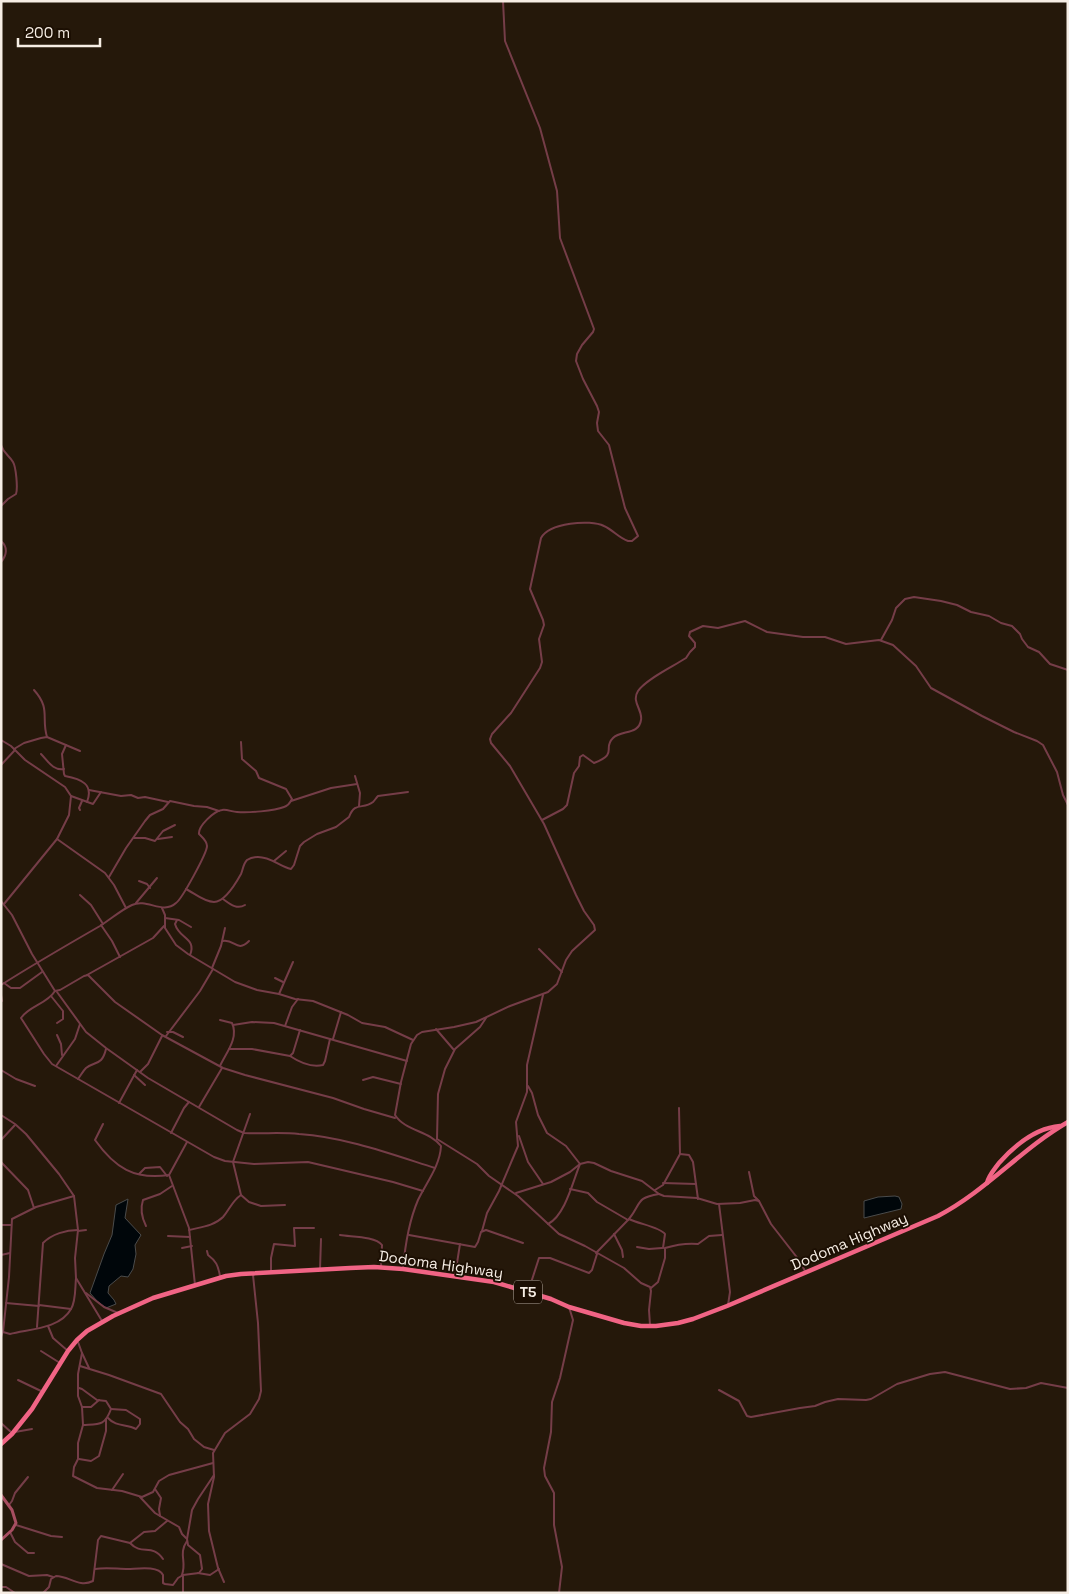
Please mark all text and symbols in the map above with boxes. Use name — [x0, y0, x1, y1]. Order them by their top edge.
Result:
scale bar — [18, 15, 100, 47]
text: 200 m — [25, 23, 70, 42]
street label: Dodoma Highway — [788, 1208, 910, 1274]
street label: Dodoma Highway — [378, 1246, 504, 1282]
road number: T5 — [514, 1280, 542, 1304]

